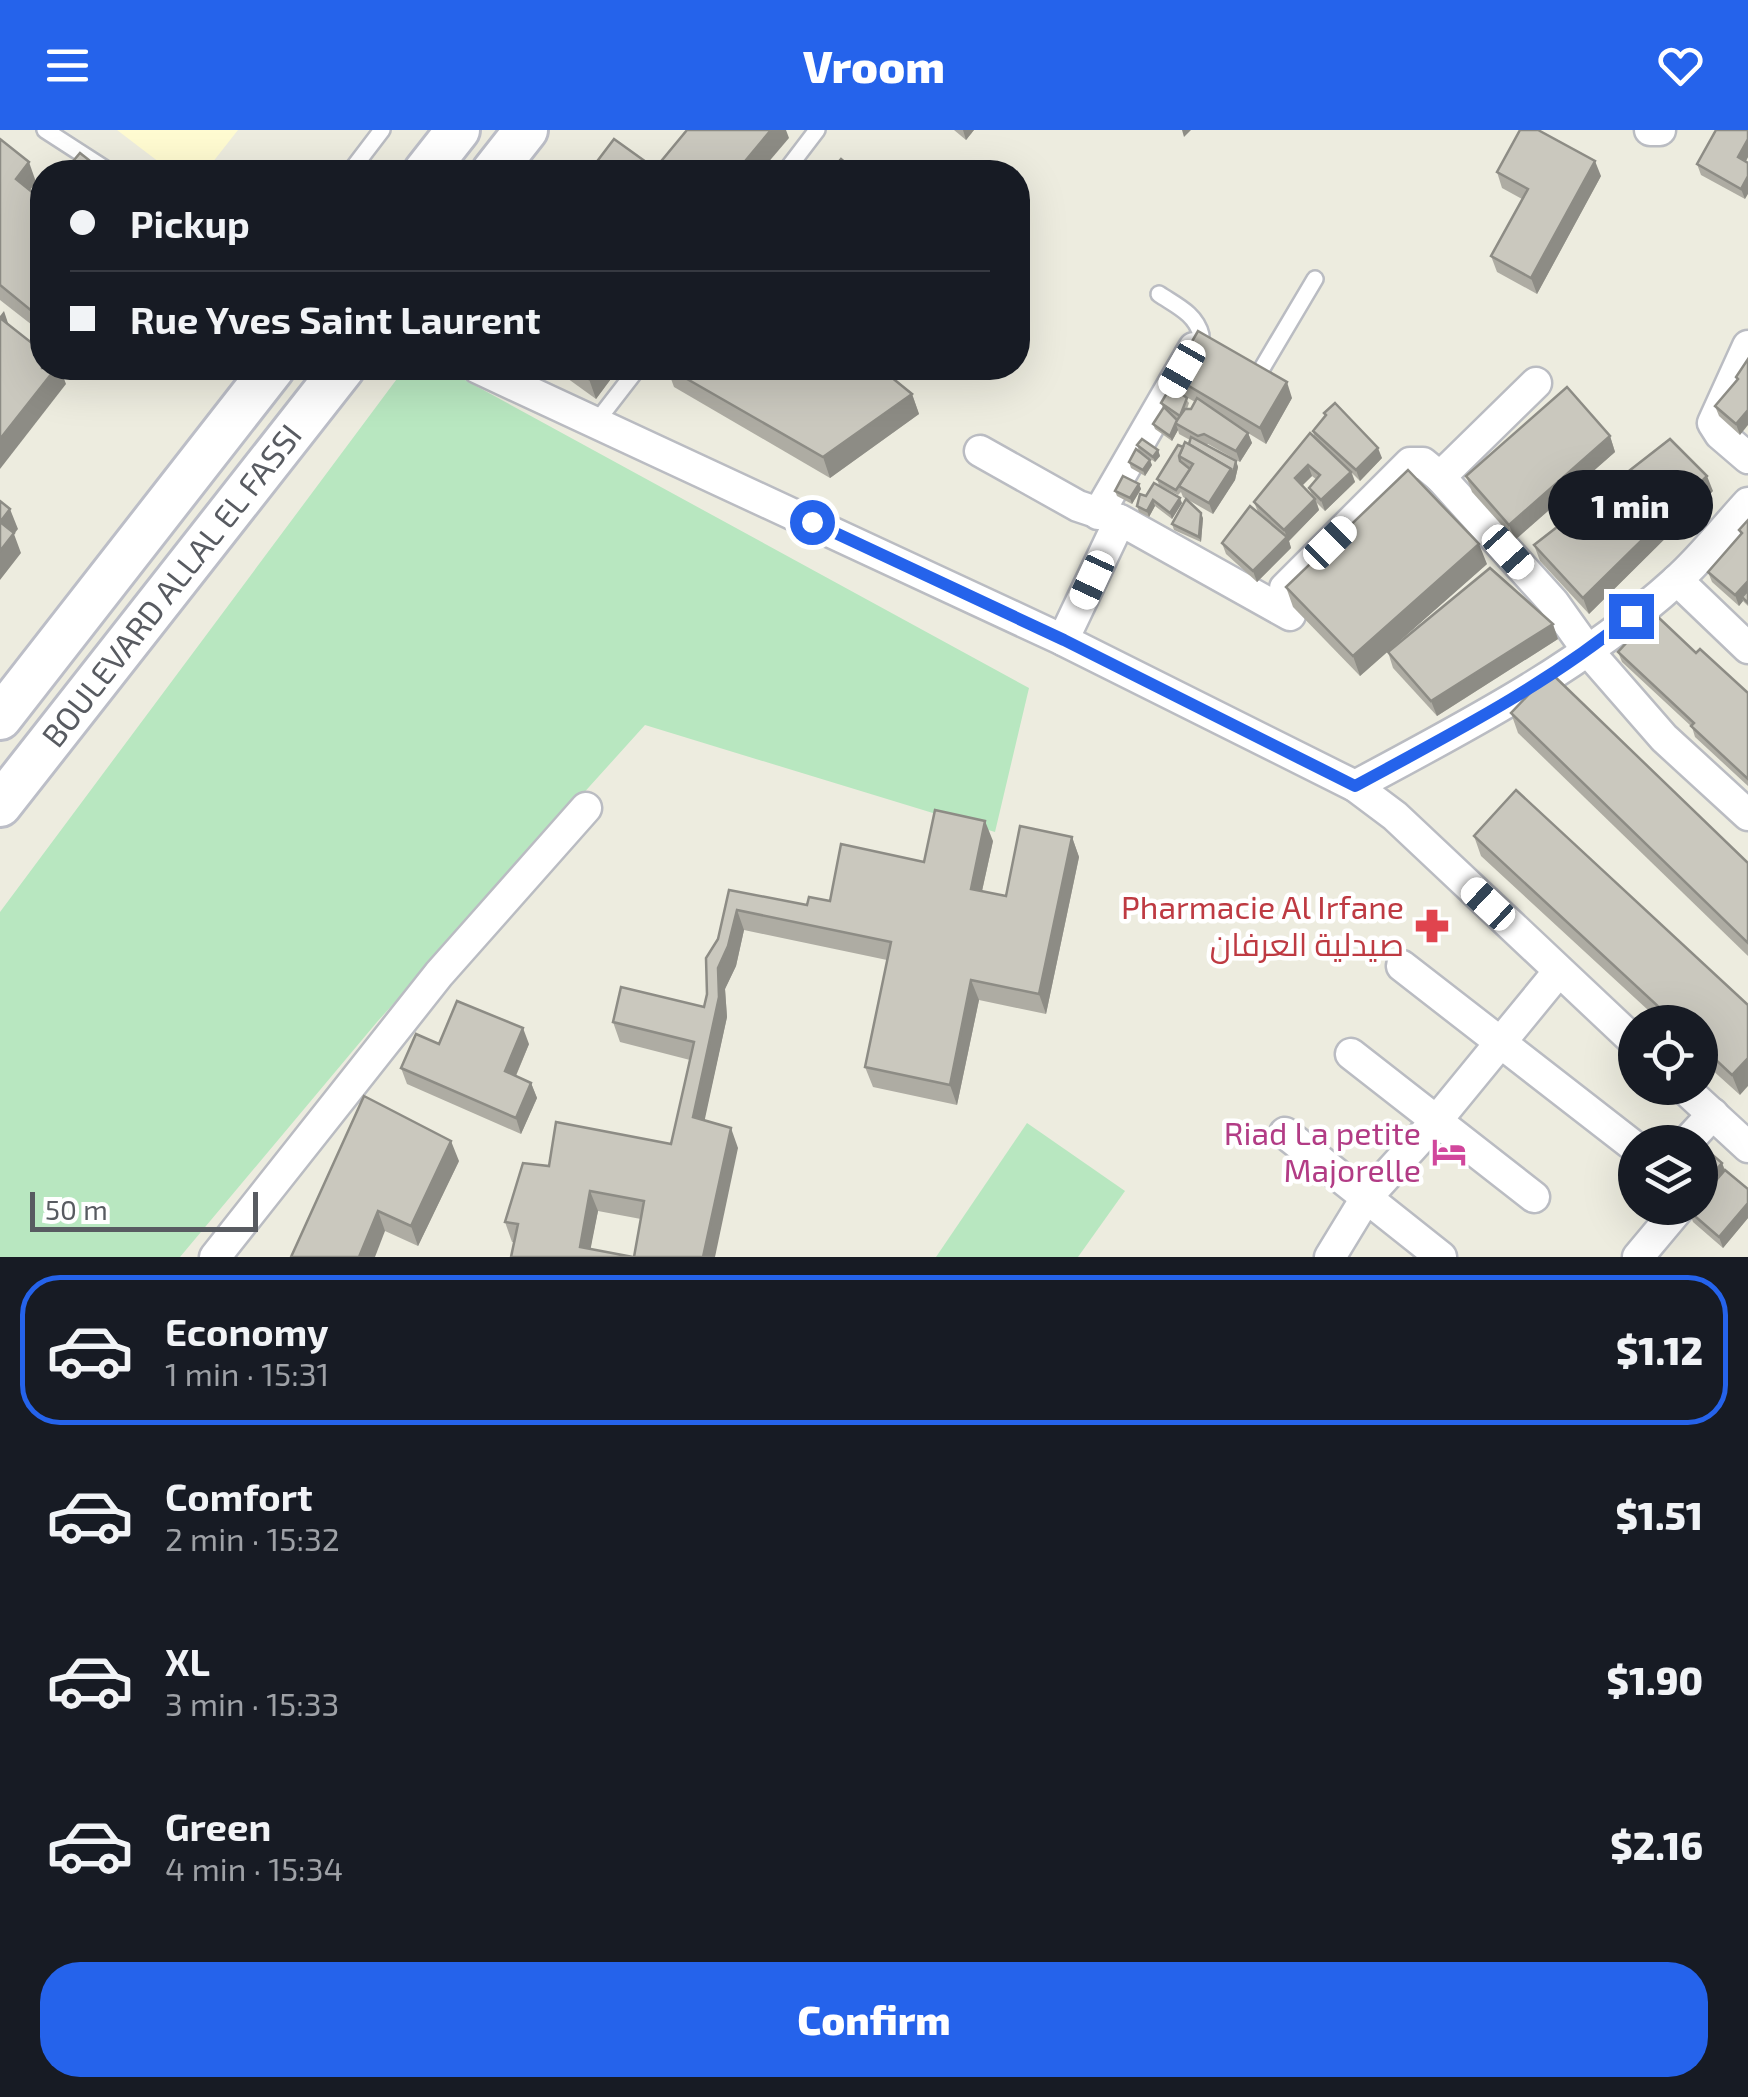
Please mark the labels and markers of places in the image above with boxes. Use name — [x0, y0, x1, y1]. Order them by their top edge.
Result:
place label: Pharmacie Al Irfane صيدلية العرفان — [1121, 887, 1404, 964]
pharmacy icon: Pharmacie Al Irfane صيدلية العرفان — [1413, 907, 1451, 945]
place label: Riad La petite Majorelle — [1224, 1113, 1421, 1189]
hotel icon: Riad La petite Majorelle — [1430, 1133, 1468, 1171]

